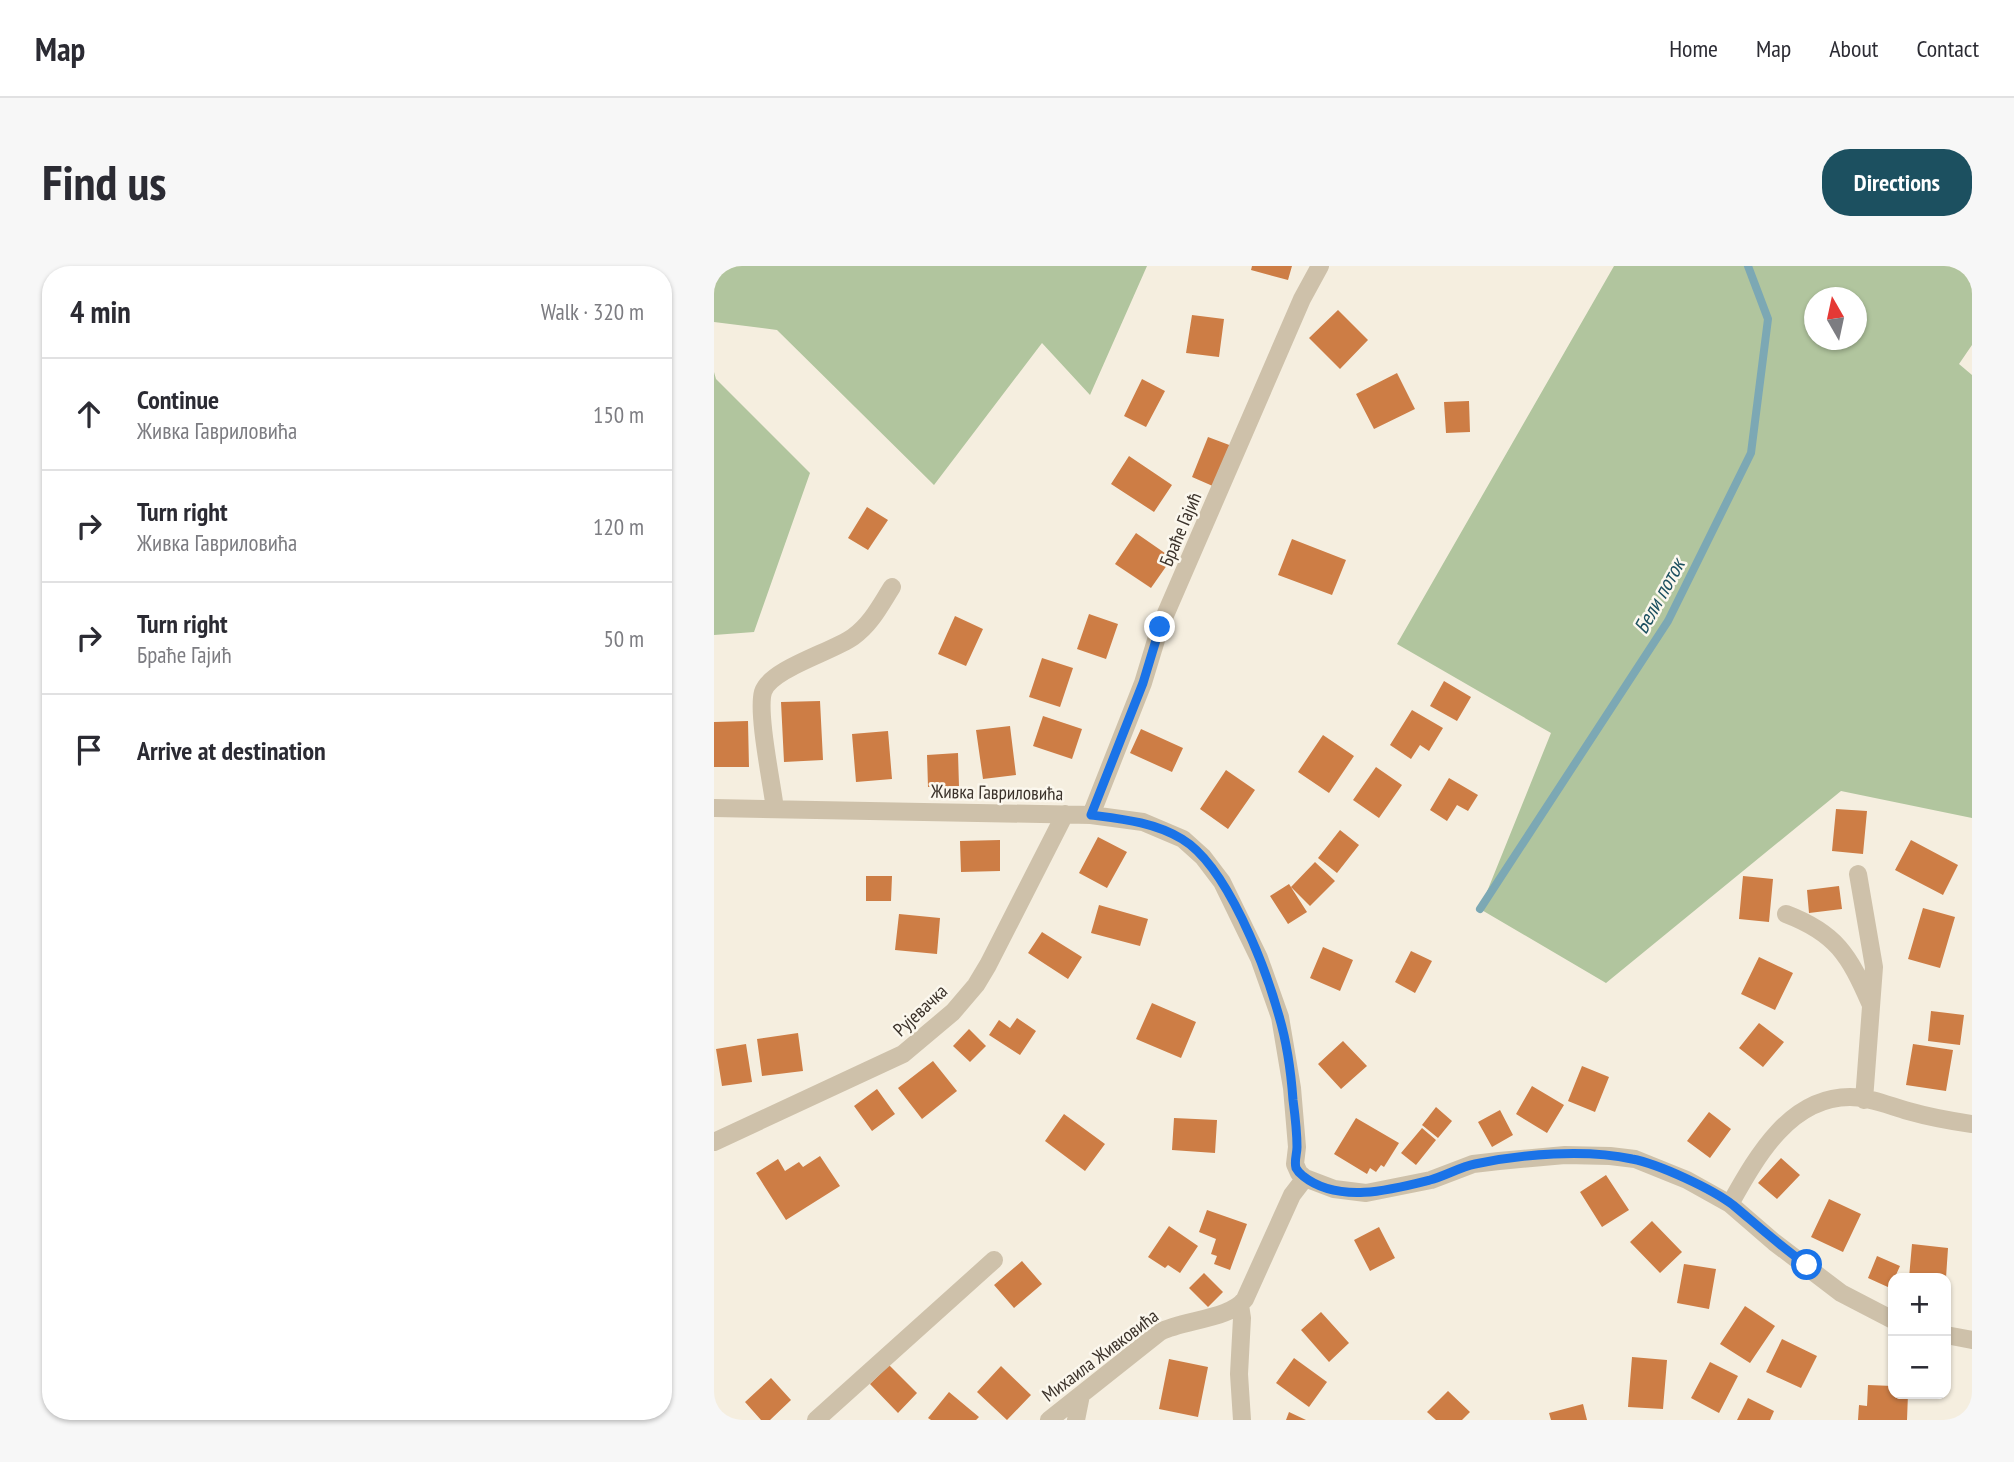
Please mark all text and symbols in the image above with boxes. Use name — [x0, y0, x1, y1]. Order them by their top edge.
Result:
text: Map — [35, 27, 85, 70]
text: Home — [1669, 33, 1718, 64]
text: Map — [1756, 33, 1791, 64]
text: About — [1829, 33, 1878, 64]
text: Contact — [1916, 33, 1979, 64]
button: Directions — [1822, 149, 1972, 216]
text: Find us — [42, 150, 166, 214]
north arrow — [1804, 287, 1867, 350]
text: 4 min — [70, 292, 131, 331]
text: Walk · 320 m — [541, 297, 644, 326]
text: Continue — [137, 383, 219, 416]
icon: ahead — [70, 395, 108, 433]
text: 150 m — [593, 400, 644, 429]
text: Живка Гавриловића — [137, 416, 297, 445]
street label: Браће Гајић — [1154, 488, 1206, 570]
text: Turn right — [137, 495, 228, 528]
icon: right — [70, 507, 108, 545]
text: 120 m — [593, 512, 644, 541]
text: Живка Гавриловића — [137, 528, 297, 557]
water label: Бели поток — [1627, 551, 1692, 638]
text: Turn right — [137, 607, 228, 640]
route end — [1144, 611, 1175, 642]
icon: right — [70, 619, 108, 657]
text: 50 m — [603, 624, 644, 653]
text: Браће Гајић — [137, 640, 232, 669]
icon: arrive — [70, 731, 108, 769]
text: Arrive at destination — [137, 734, 326, 767]
street label: Живка Гавриловића — [930, 779, 1063, 805]
street label: Рујевачка — [888, 979, 952, 1041]
route start — [1791, 1249, 1822, 1280]
map controls — [1888, 1273, 1951, 1399]
button: + — [1888, 1273, 1951, 1336]
street label: Михаила Живковића — [1037, 1303, 1163, 1407]
button: − — [1888, 1336, 1951, 1399]

